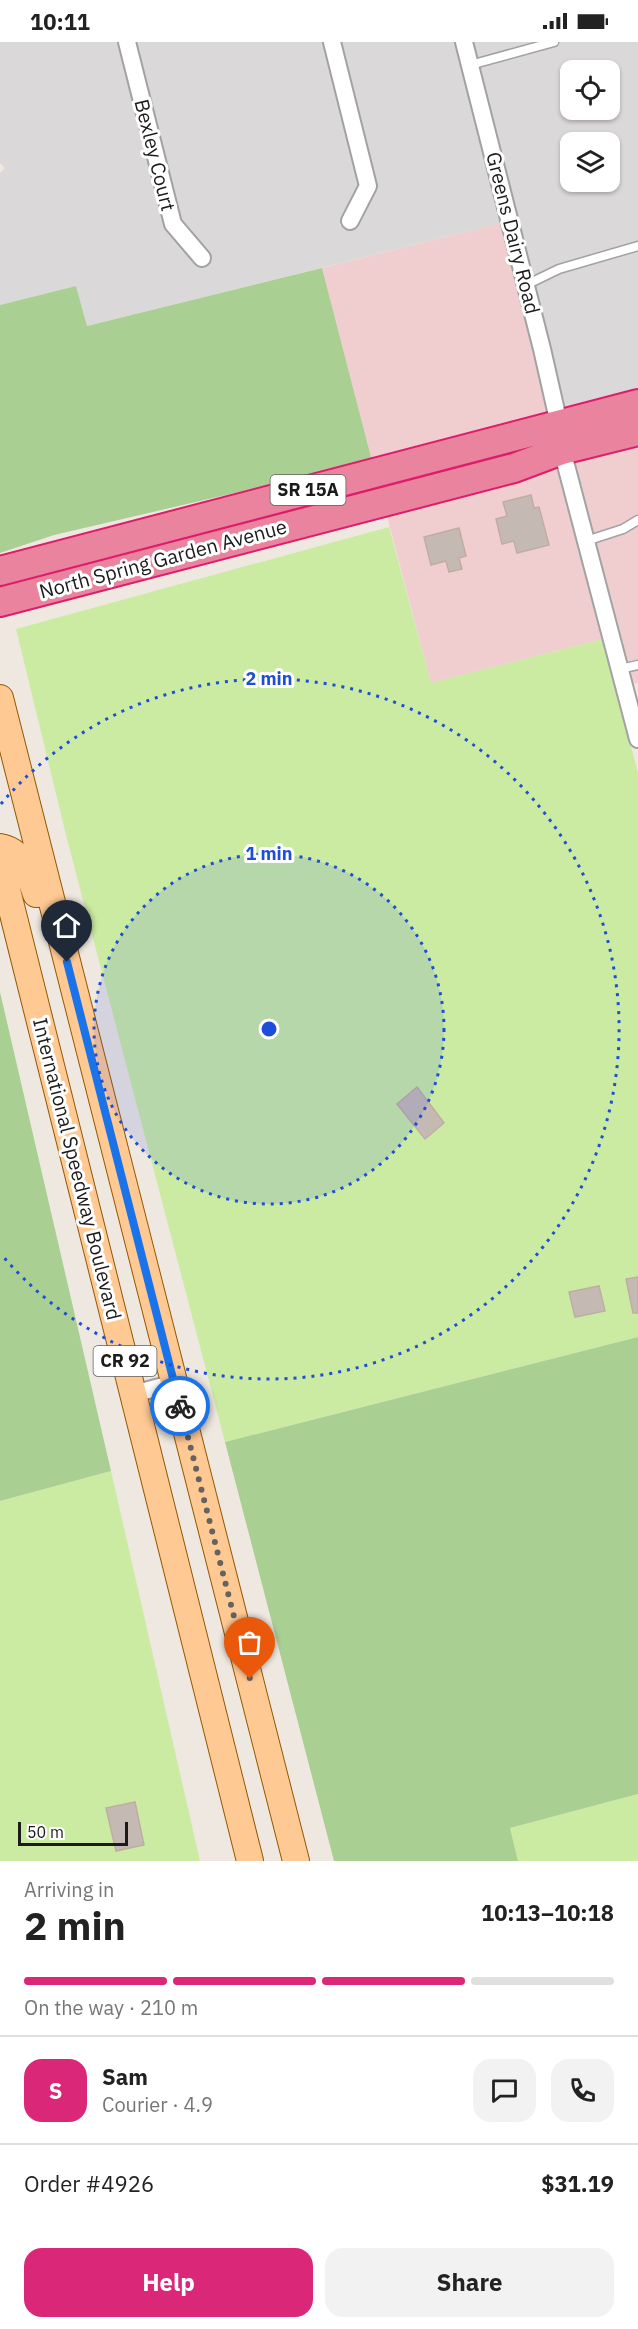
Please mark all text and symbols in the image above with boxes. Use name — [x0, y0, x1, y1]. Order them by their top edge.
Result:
text: 10:11 — [30, 7, 90, 36]
map controls — [560, 60, 620, 192]
button: locate — [560, 60, 620, 120]
street label: Bexley Court — [129, 96, 182, 214]
button: layers — [560, 132, 620, 192]
street label: Greens Dairy Road — [480, 149, 547, 317]
road number: SR 15A — [270, 475, 346, 505]
street label: North Spring Garden Avenue — [36, 512, 290, 605]
text: 2 min — [245, 667, 293, 690]
text: 1 min — [245, 842, 293, 865]
pin — [41, 900, 92, 962]
icon: home — [50, 909, 83, 942]
street label: International Speedway Boulevard — [27, 1015, 128, 1323]
centre of rings — [259, 1019, 279, 1039]
road number: CR 92 — [94, 1346, 156, 1376]
courier — [150, 1376, 210, 1436]
icon: bike — [164, 1390, 197, 1423]
pin — [224, 1617, 275, 1679]
icon: bag — [233, 1626, 266, 1659]
scale bar — [18, 1819, 128, 1846]
text: 50 m — [27, 1822, 64, 1842]
text: Arriving in — [24, 1876, 114, 1903]
text: 10:13–10:18 — [481, 1898, 614, 1927]
text: 2 min — [24, 1900, 126, 1951]
text: On the way · 210 m — [24, 1994, 198, 2021]
button: chat — [473, 2059, 536, 2122]
button: phone — [551, 2059, 614, 2122]
text: Sam — [102, 2062, 148, 2091]
text: S — [49, 2076, 62, 2105]
text: Courier · 4.9 — [102, 2091, 213, 2118]
text: Order #4926 — [24, 2169, 154, 2198]
text: $31.19 — [541, 2169, 614, 2198]
button: Help — [24, 2248, 313, 2317]
button: Share — [325, 2248, 614, 2317]

